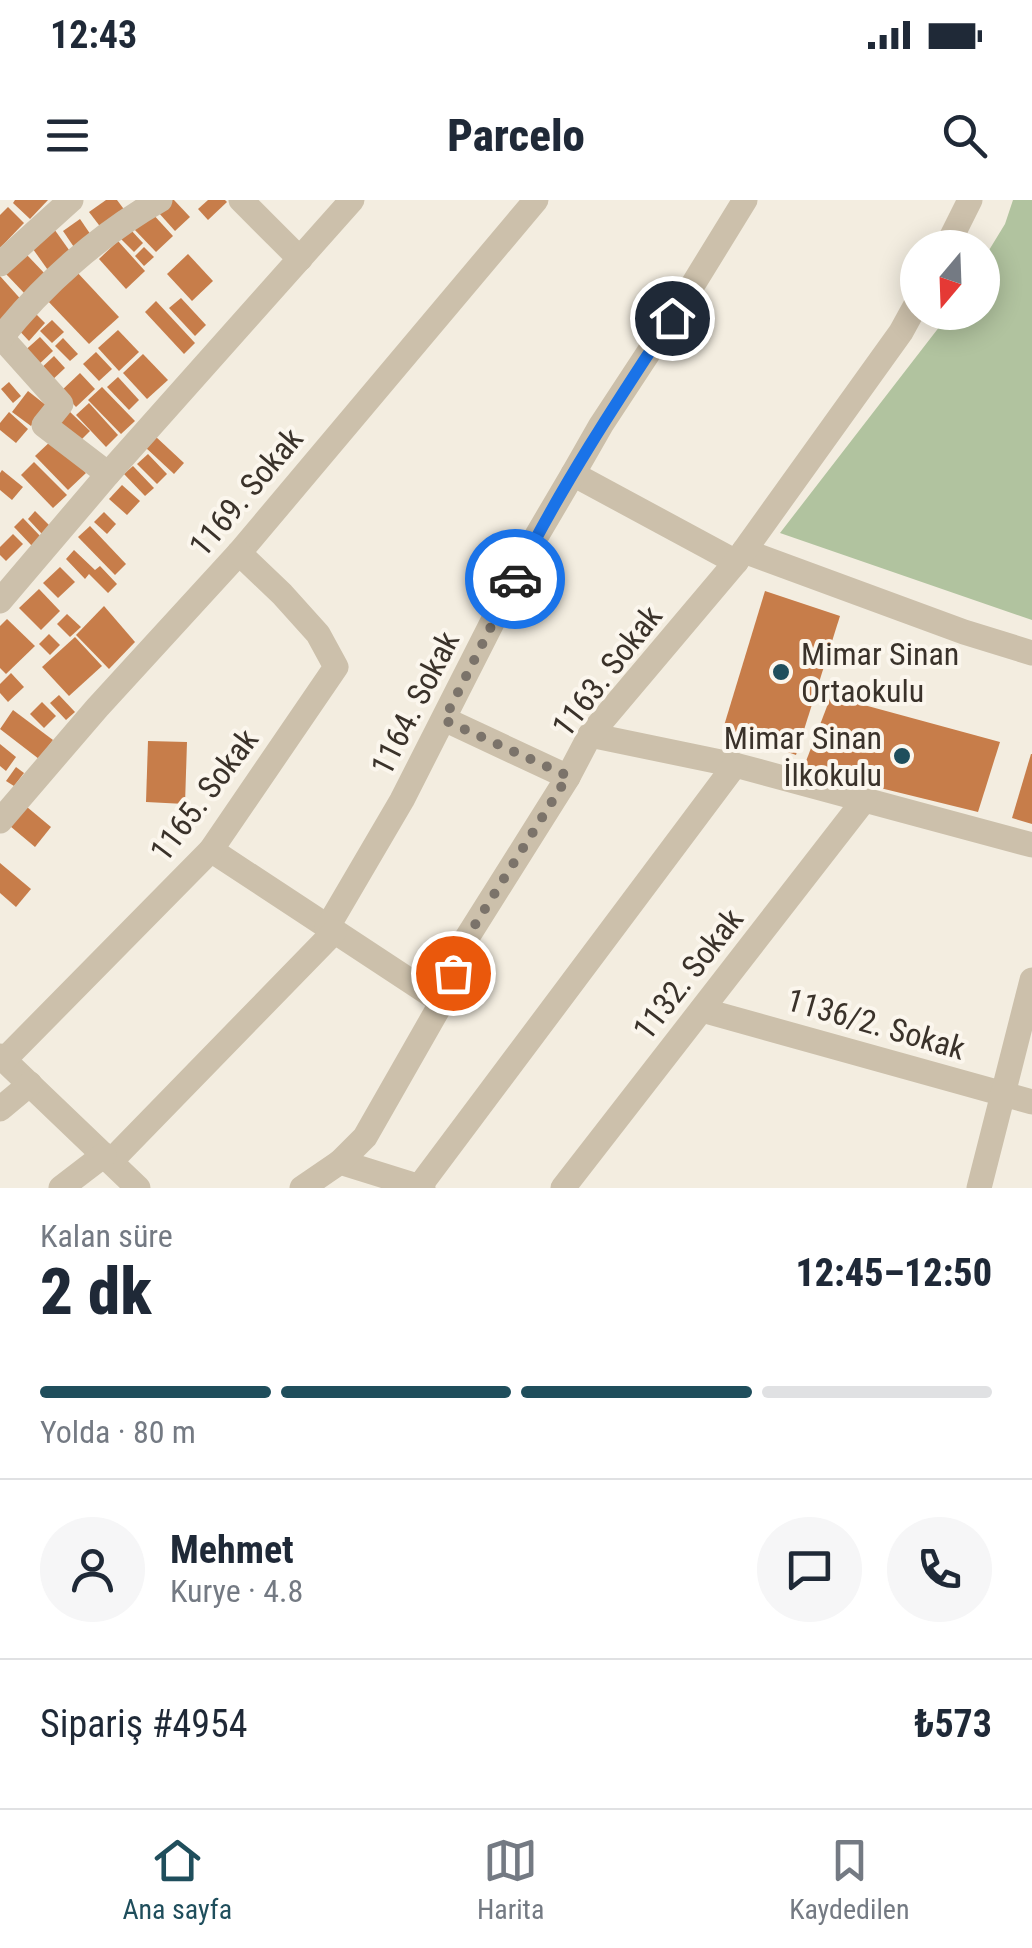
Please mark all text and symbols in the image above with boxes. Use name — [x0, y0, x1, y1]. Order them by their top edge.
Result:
text: 12:43 — [50, 13, 137, 57]
icon: menu — [40, 108, 95, 163]
icon: search — [937, 108, 992, 163]
text: Parcelo — [447, 109, 585, 162]
north arrow — [900, 230, 1000, 330]
map controls — [900, 230, 1000, 330]
pin — [630, 276, 715, 361]
icon: home — [645, 291, 700, 346]
street label: 1169. Sokak — [181, 420, 311, 564]
courier — [465, 529, 565, 629]
icon: car — [488, 552, 543, 607]
street label: 1163. Sokak — [544, 597, 670, 744]
street label: 1164. Sokak — [363, 624, 468, 781]
place label: Mimar Sinan Ortaokulu — [801, 635, 959, 710]
marker: Mimar Sinan Ortaokulu — [770, 661, 792, 683]
place label: Mimar Sinan İlkokulu — [724, 719, 882, 794]
street label: 1165. Sokak — [142, 721, 266, 869]
marker: Mimar Sinan İlkokulu — [891, 745, 913, 767]
street label: 1132. Sokak — [625, 900, 751, 1047]
pin — [411, 931, 496, 1016]
icon: bag — [426, 946, 481, 1001]
street label: 1136/2. Sokak — [783, 980, 970, 1068]
text: Kalan süre — [40, 1217, 173, 1255]
text: 12:45–12:50 — [795, 1251, 992, 1295]
text: 2 dk — [40, 1254, 152, 1330]
text: Yolda · 80 m — [40, 1413, 196, 1451]
button: person — [40, 1517, 145, 1622]
button: chat — [757, 1517, 862, 1622]
button: phone — [887, 1517, 992, 1622]
text: Mehmet — [170, 1528, 294, 1572]
text: Kurye · 4.8 — [170, 1572, 303, 1610]
text: Sipariş #4954 — [40, 1702, 248, 1746]
text: ₺573 — [914, 1702, 992, 1746]
tab: Ana sayfa — [122, 1833, 232, 1926]
tab: Harita — [477, 1833, 544, 1926]
tab: Kaydedilen — [789, 1833, 910, 1926]

